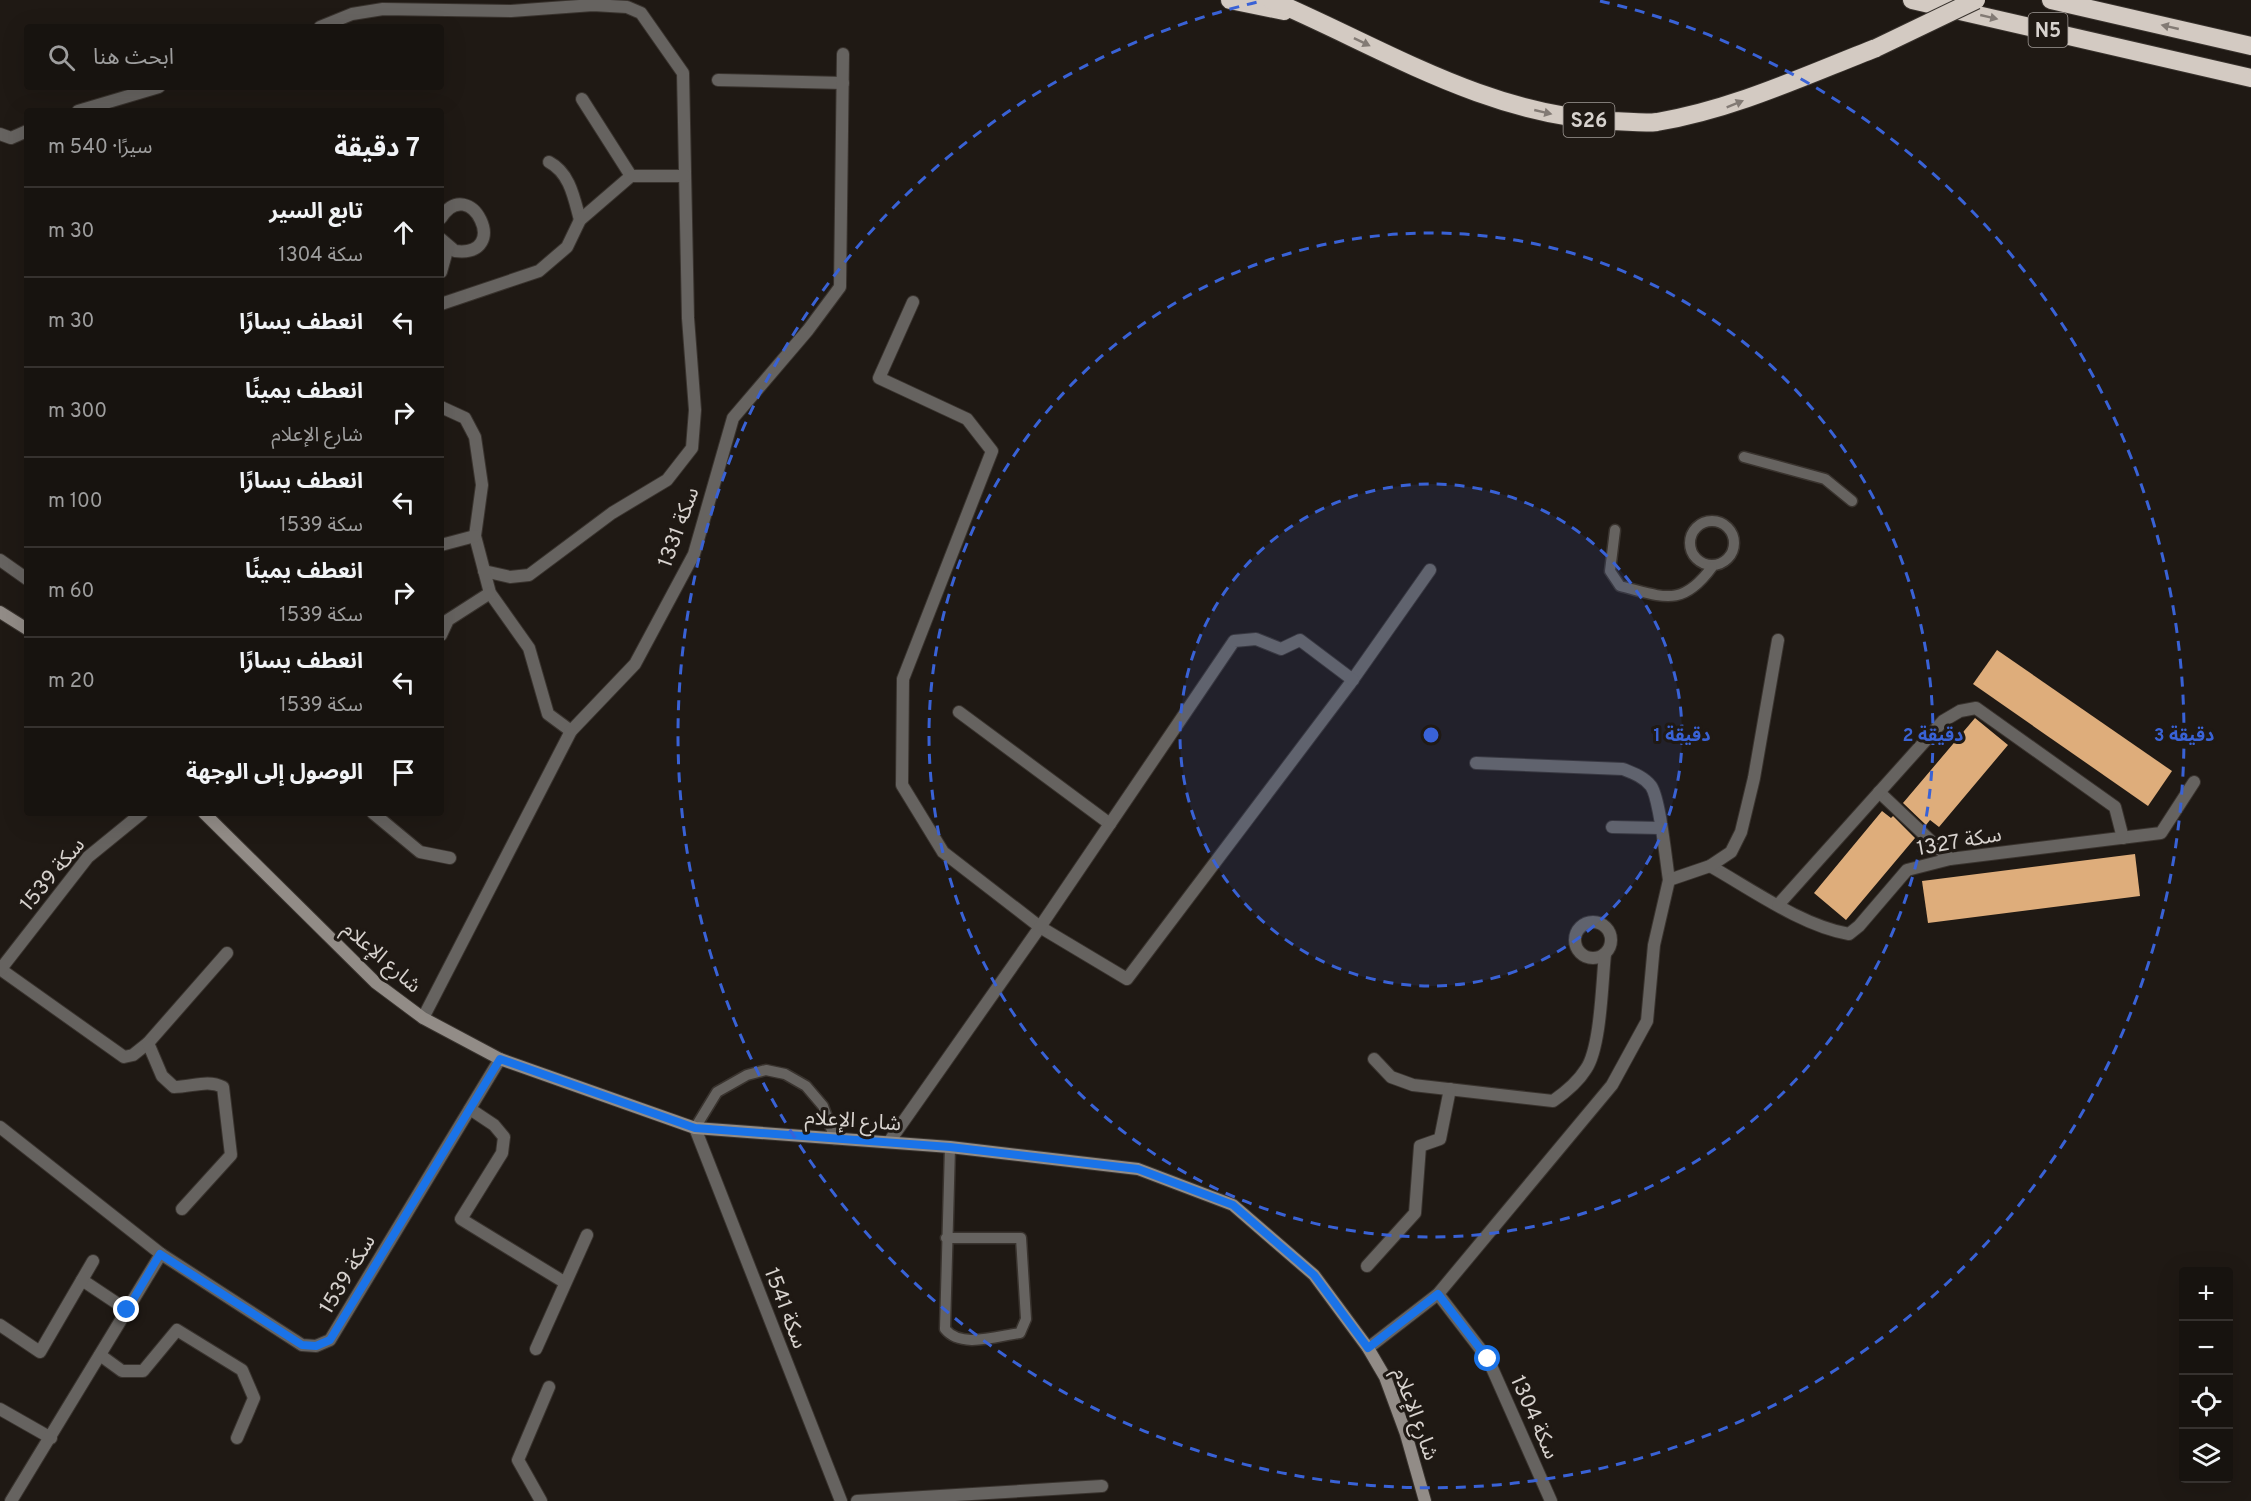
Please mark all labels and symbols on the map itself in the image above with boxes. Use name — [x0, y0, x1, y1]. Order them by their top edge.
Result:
one-way arrow — [1980, 13, 1999, 23]
road number: N5 — [2028, 13, 2068, 47]
one-way arrow — [2160, 22, 2179, 31]
one-way arrow — [1353, 38, 1370, 47]
one-way arrow — [1726, 99, 1744, 108]
road number: S26 — [1564, 103, 1614, 137]
one-way arrow — [1534, 107, 1552, 117]
street label: سكة 1331 — [652, 484, 706, 571]
centre of rings — [1421, 725, 1441, 745]
text: 1 دقيقة — [1654, 725, 1711, 748]
text: 2 دقيقة — [1903, 725, 1963, 748]
text: 3 دقيقة — [2154, 725, 2214, 748]
street label: سكة 1327 — [1915, 822, 2004, 863]
street label: سكة 1539 — [15, 833, 92, 917]
street label: شارع الإعلام — [335, 916, 426, 1001]
street label: شارع الإعلام — [804, 1105, 902, 1139]
street label: سكة 1539 — [314, 1230, 382, 1319]
street label: سكة 1541 — [757, 1264, 812, 1353]
route end — [113, 1296, 139, 1322]
route start — [1474, 1345, 1500, 1371]
street label: شارع الإعلام — [1384, 1365, 1444, 1465]
street label: سكة 1304 — [1503, 1371, 1564, 1464]

